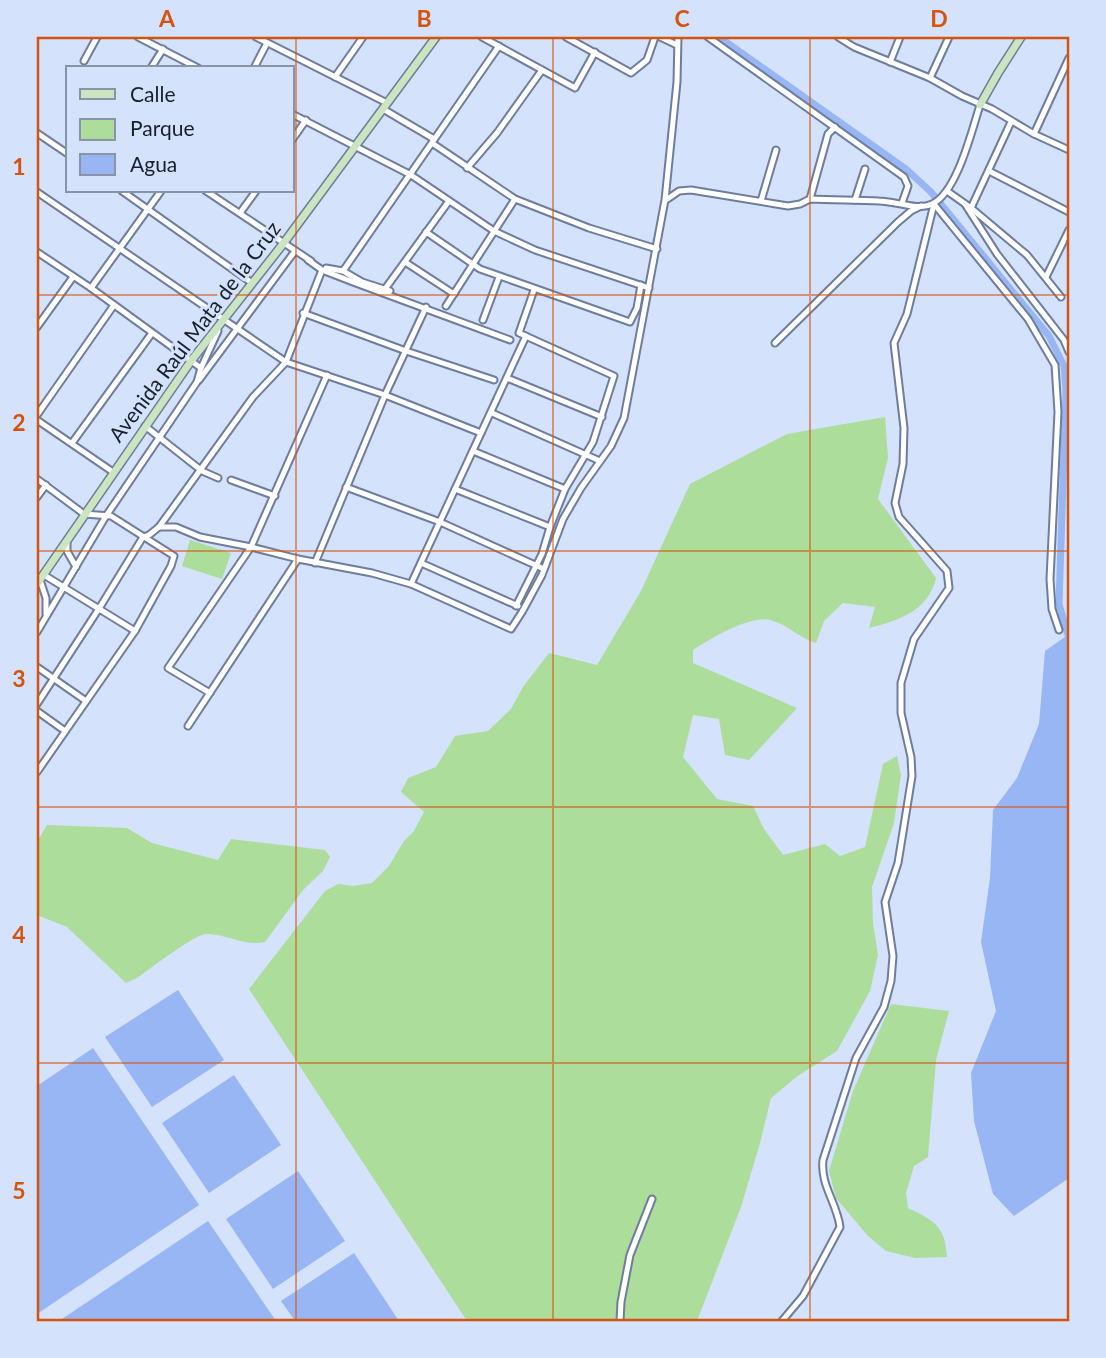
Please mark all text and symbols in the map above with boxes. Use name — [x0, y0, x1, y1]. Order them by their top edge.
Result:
text: A — [158, 4, 176, 32]
text: B — [416, 4, 432, 32]
text: C — [674, 4, 690, 32]
text: D — [930, 4, 948, 32]
legend — [66, 66, 294, 192]
text: Calle — [130, 81, 175, 106]
text: Parque — [130, 115, 195, 140]
text: Agua — [130, 151, 177, 176]
text: 1 — [12, 152, 26, 180]
street label: Avenida Raúl Mata de la Cruz — [103, 216, 285, 446]
text: 2 — [12, 408, 26, 436]
text: 3 — [12, 664, 26, 692]
text: 4 — [12, 920, 26, 948]
text: 5 — [12, 1176, 26, 1204]

